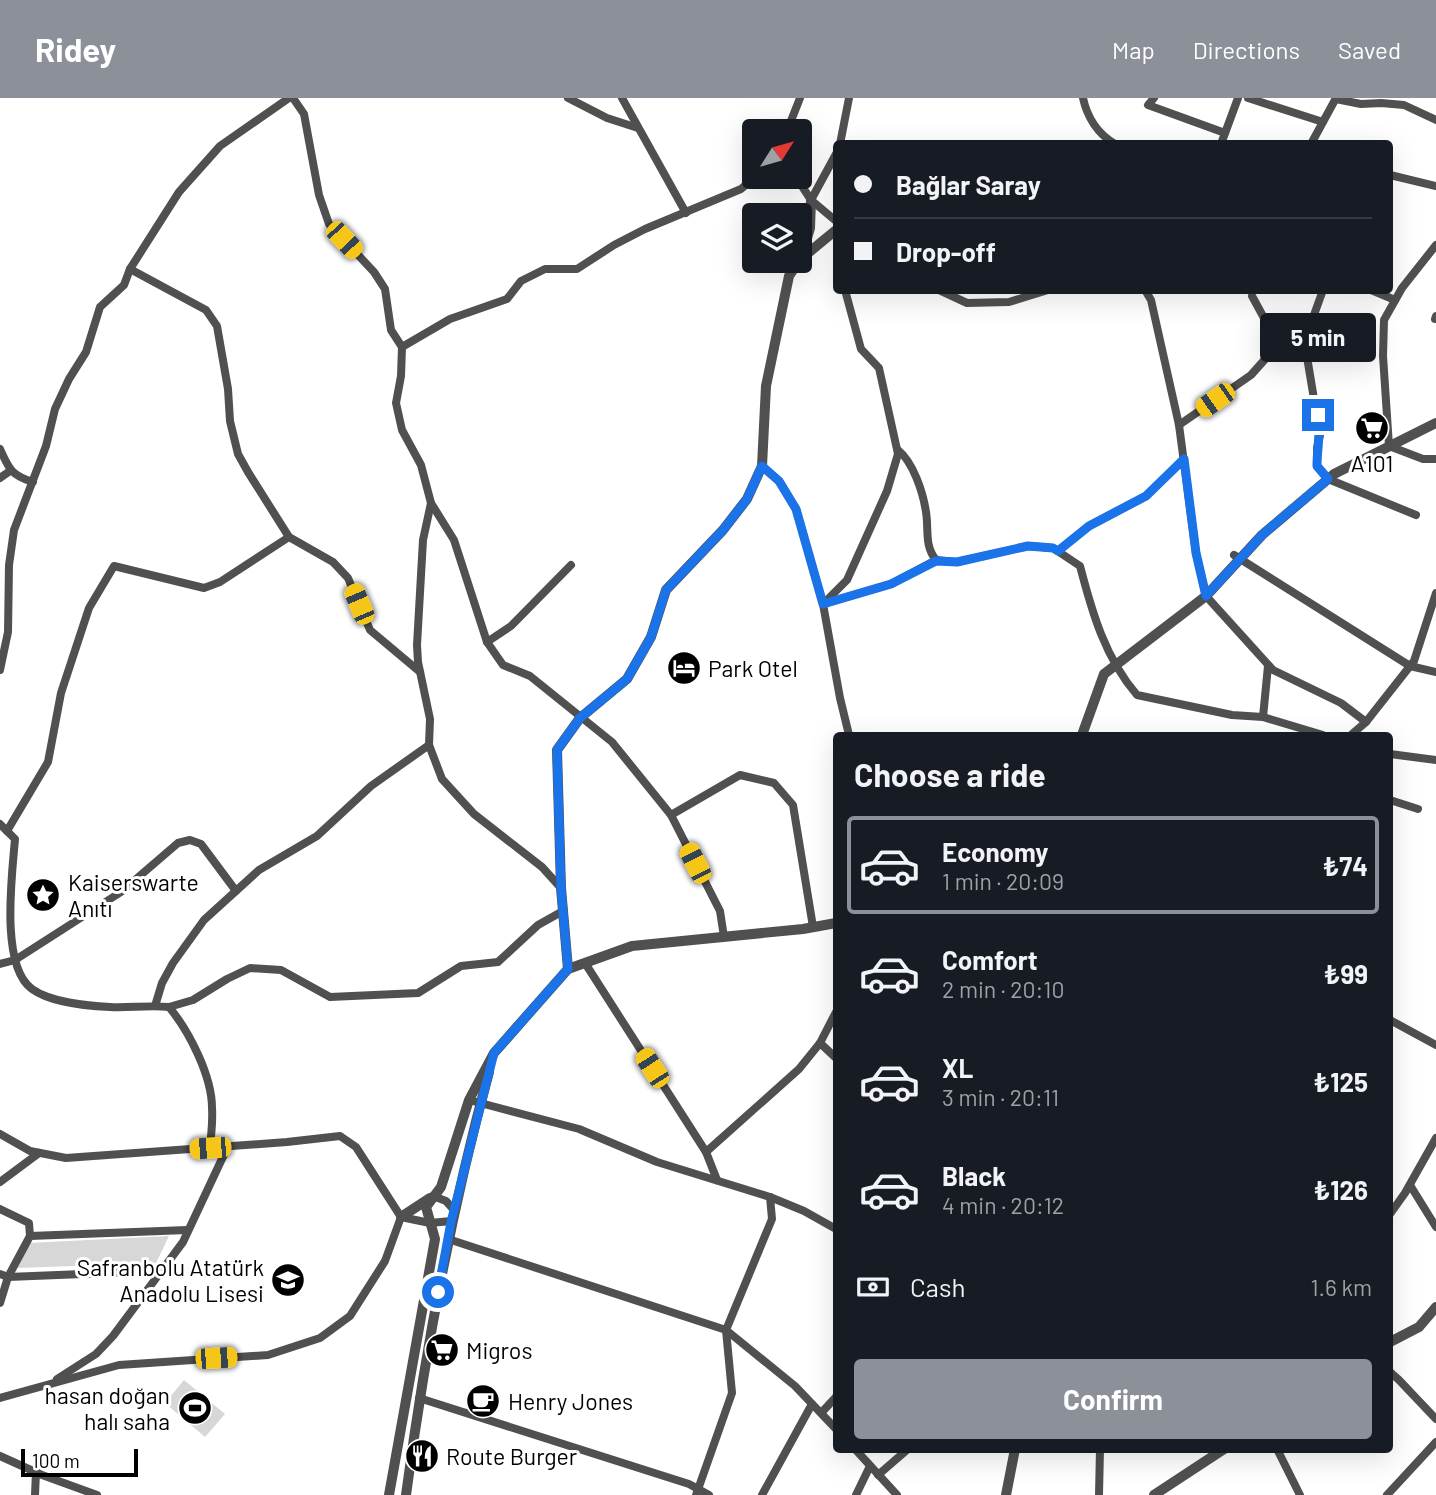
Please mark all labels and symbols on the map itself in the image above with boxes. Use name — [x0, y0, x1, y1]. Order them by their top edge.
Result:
north arrow — [742, 119, 812, 189]
car — [322, 217, 367, 263]
callout: 5 min — [1260, 314, 1376, 362]
car — [1192, 379, 1239, 421]
route end — [1302, 399, 1334, 431]
supermarket icon: A101 — [1353, 409, 1391, 447]
place label: A101 — [1351, 449, 1393, 477]
car — [342, 581, 377, 627]
hotel icon: Park Otel — [665, 649, 703, 687]
place label: Park Otel — [708, 654, 798, 682]
car — [677, 840, 714, 886]
place label: Kaiserswarte Anıtı — [68, 868, 199, 922]
place icon: Kaiserswarte Anıtı — [24, 876, 62, 914]
car — [632, 1045, 673, 1091]
car — [189, 1136, 232, 1160]
place label: Safranbolu Atatürk Anadolu Lisesi — [77, 1253, 264, 1307]
school or university icon: Safranbolu Atatürk Anadolu Lisesi — [269, 1261, 307, 1299]
route start — [422, 1276, 454, 1308]
supermarket icon: Migros — [423, 1331, 461, 1369]
place label: Migros — [466, 1336, 532, 1364]
car — [195, 1346, 238, 1370]
place label: hasan doğan halı saha — [44, 1381, 170, 1435]
cafe icon: Henry Jones — [464, 1382, 502, 1420]
place label: Henry Jones — [508, 1387, 633, 1415]
sports icon: hasan doğan halı saha — [176, 1389, 214, 1427]
restaurant icon: Route Burger — [403, 1437, 441, 1475]
place label: Route Burger — [446, 1442, 578, 1470]
scale bar — [21, 1446, 138, 1478]

